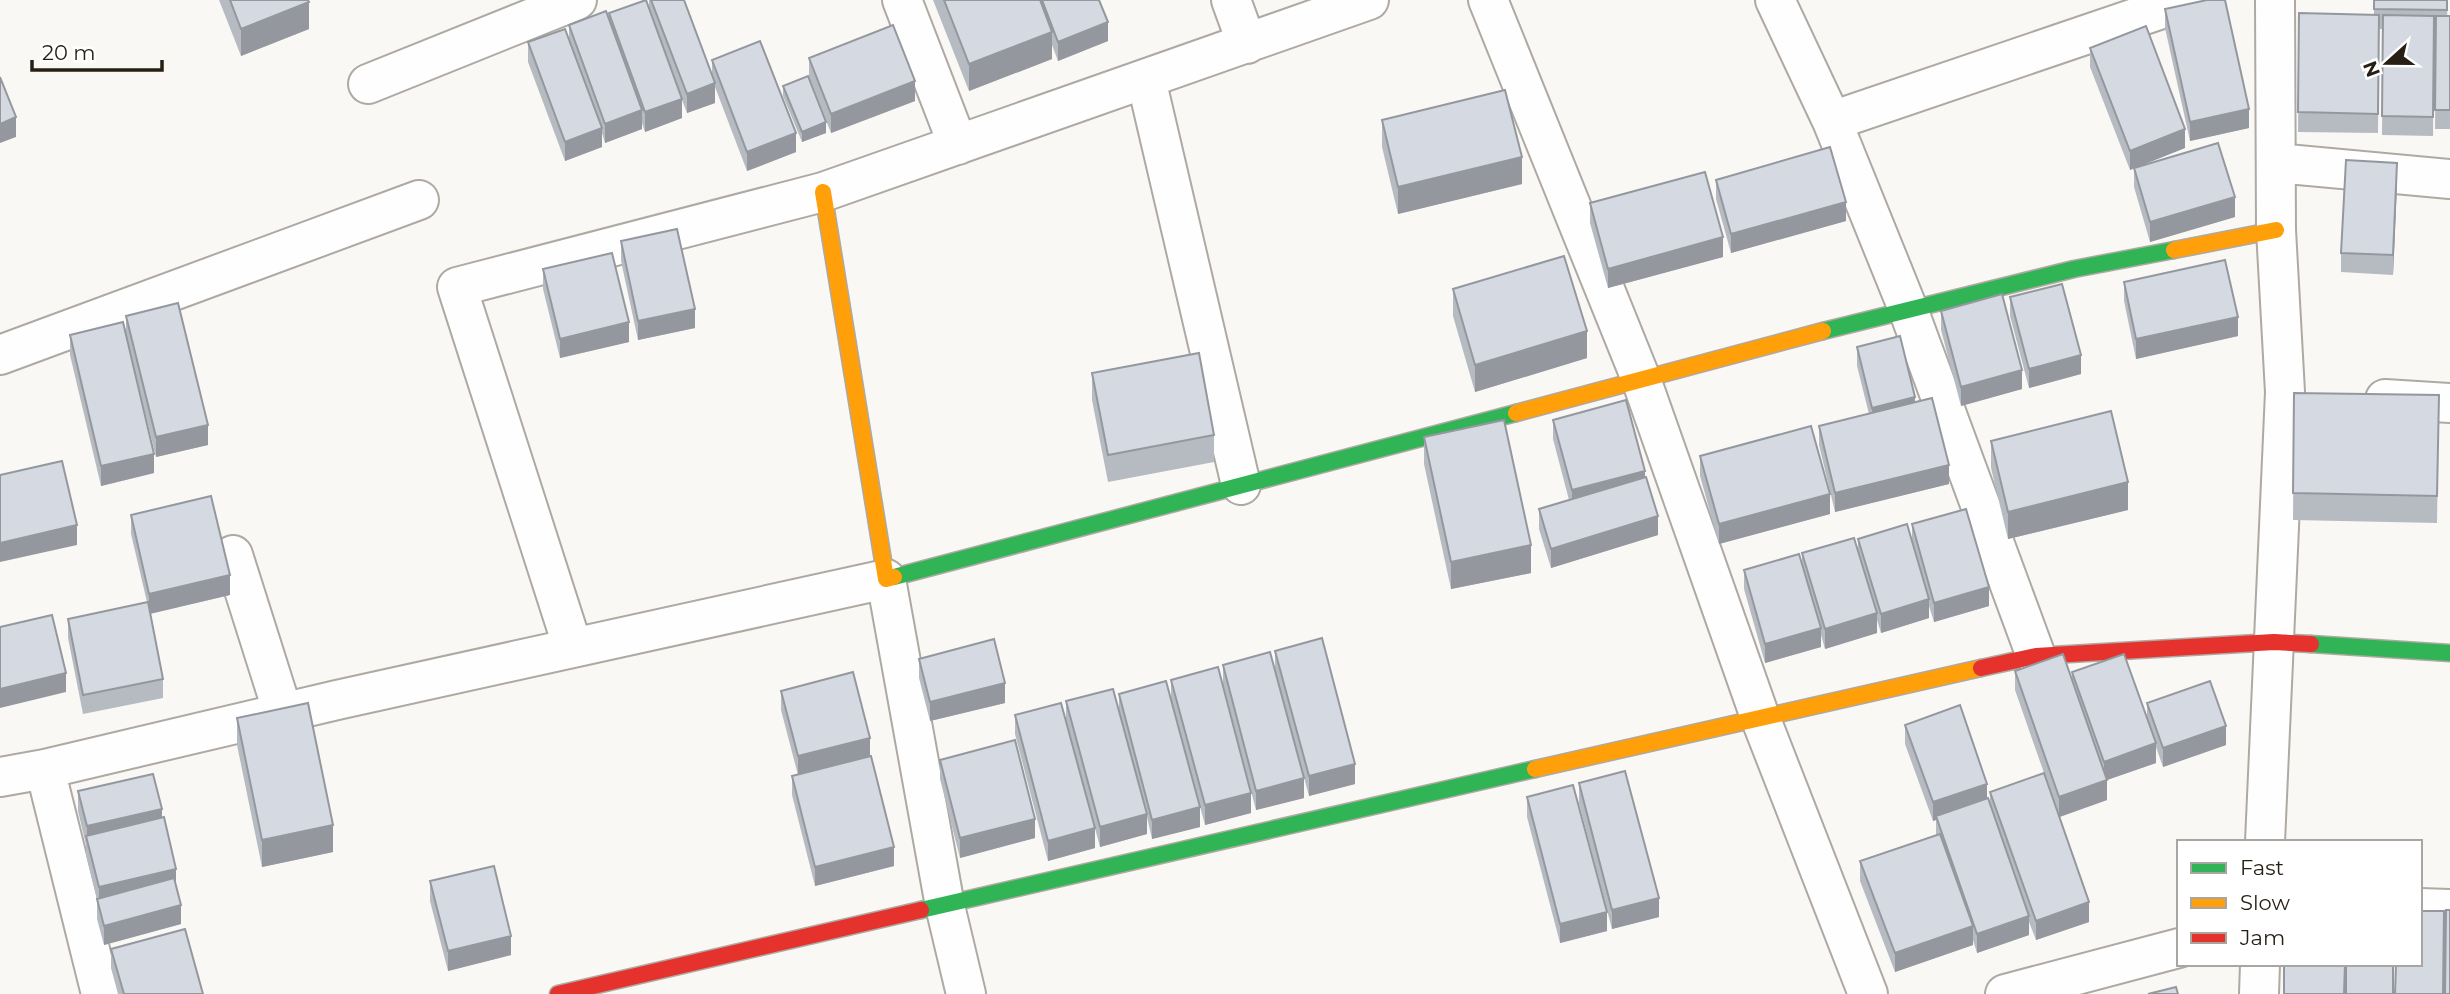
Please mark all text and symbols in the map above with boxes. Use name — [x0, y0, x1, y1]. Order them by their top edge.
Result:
scale bar — [32, 28, 161, 72]
north arrow — [2352, 28, 2422, 98]
text: 20 m — [42, 40, 96, 65]
text: N — [2358, 58, 2385, 80]
legend — [2177, 840, 2422, 966]
text: Fast — [2240, 855, 2284, 880]
text: Slow — [2240, 890, 2290, 915]
text: Jam — [2239, 925, 2285, 950]

